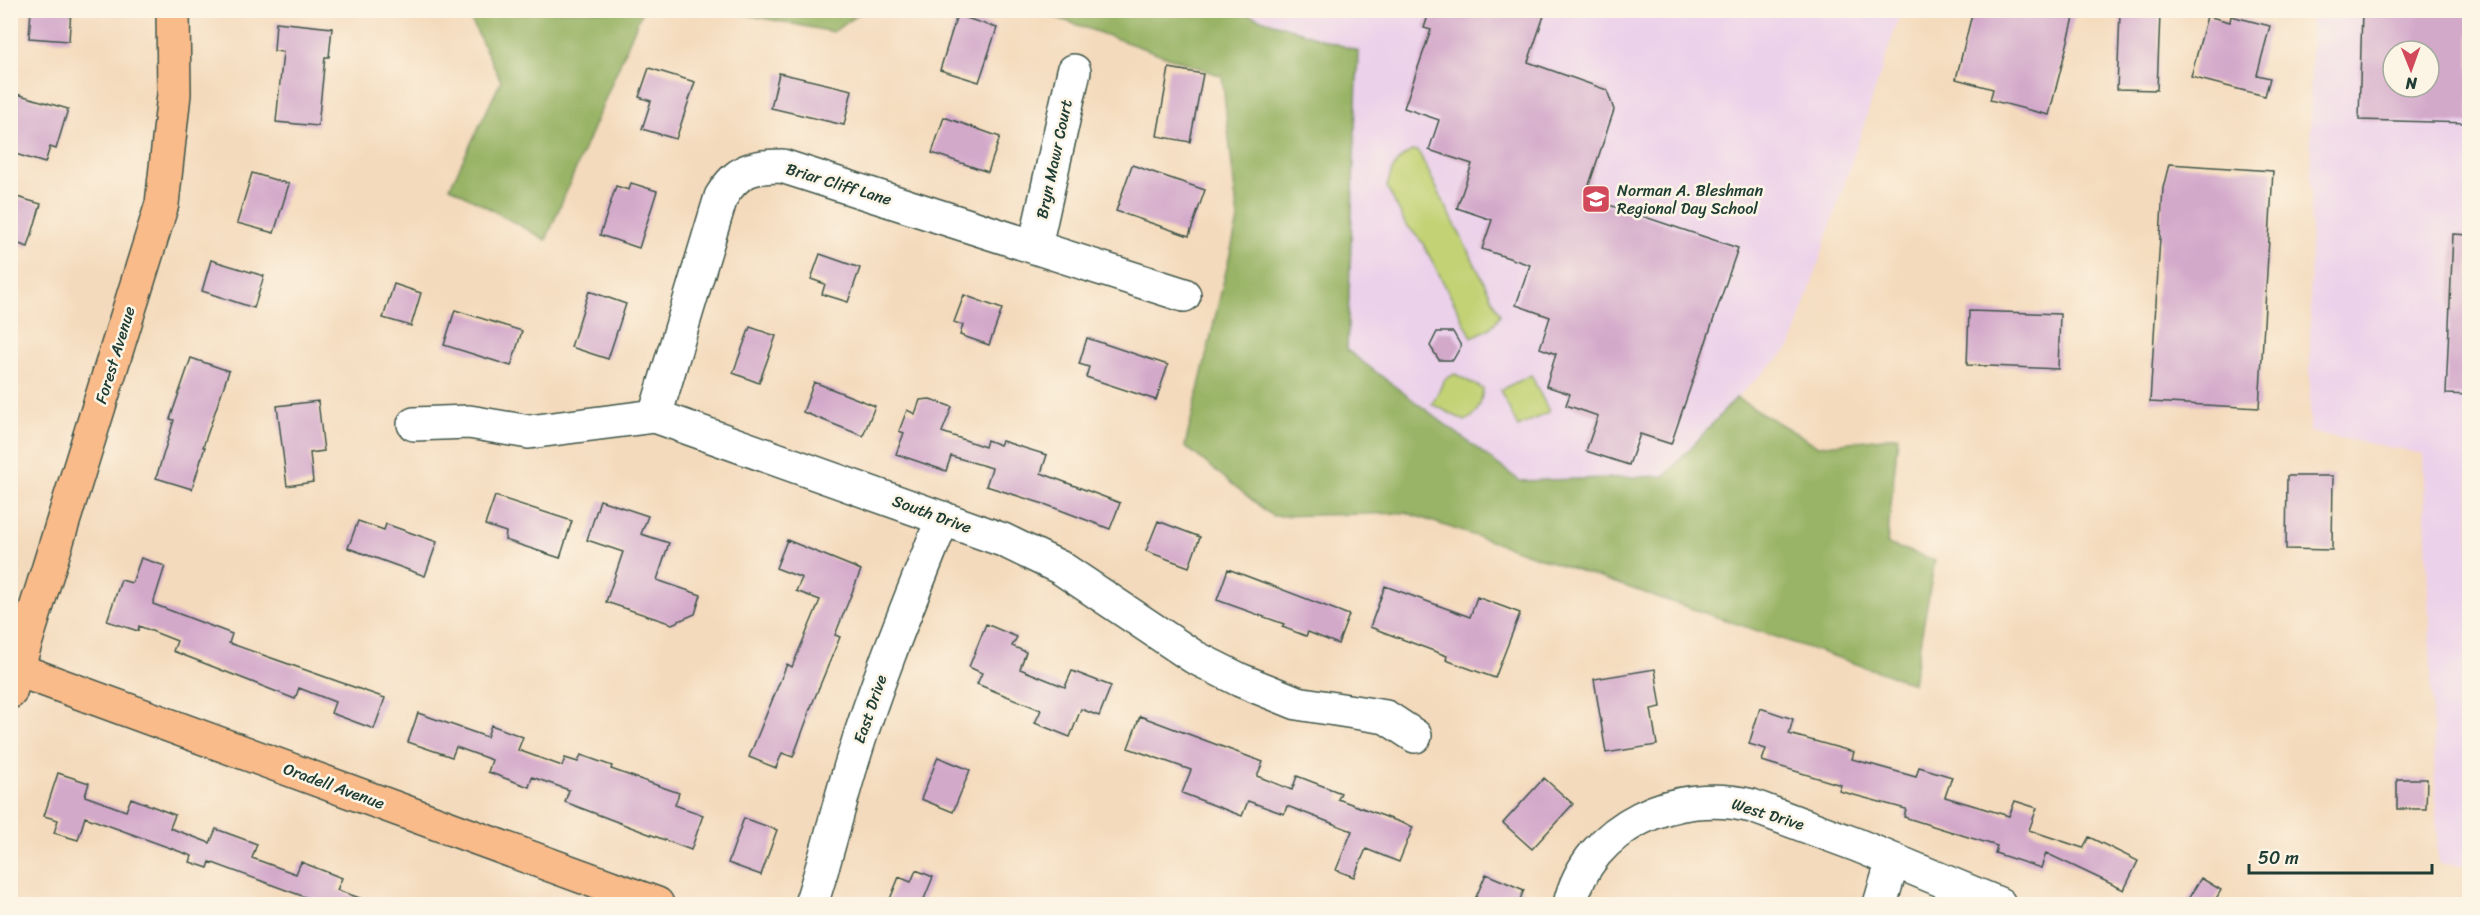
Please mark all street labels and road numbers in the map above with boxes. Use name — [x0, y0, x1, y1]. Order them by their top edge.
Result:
street label: Bryn Mawr Court — [1027, 97, 1081, 221]
street label: Briar Cliff Lane — [782, 154, 896, 214]
street label: Forest Avenue — [86, 303, 144, 407]
street label: South Drive — [888, 486, 976, 542]
street label: East Drive — [845, 670, 895, 747]
street label: Oradell Avenue — [279, 754, 389, 818]
street label: West Drive — [1728, 789, 1808, 839]

